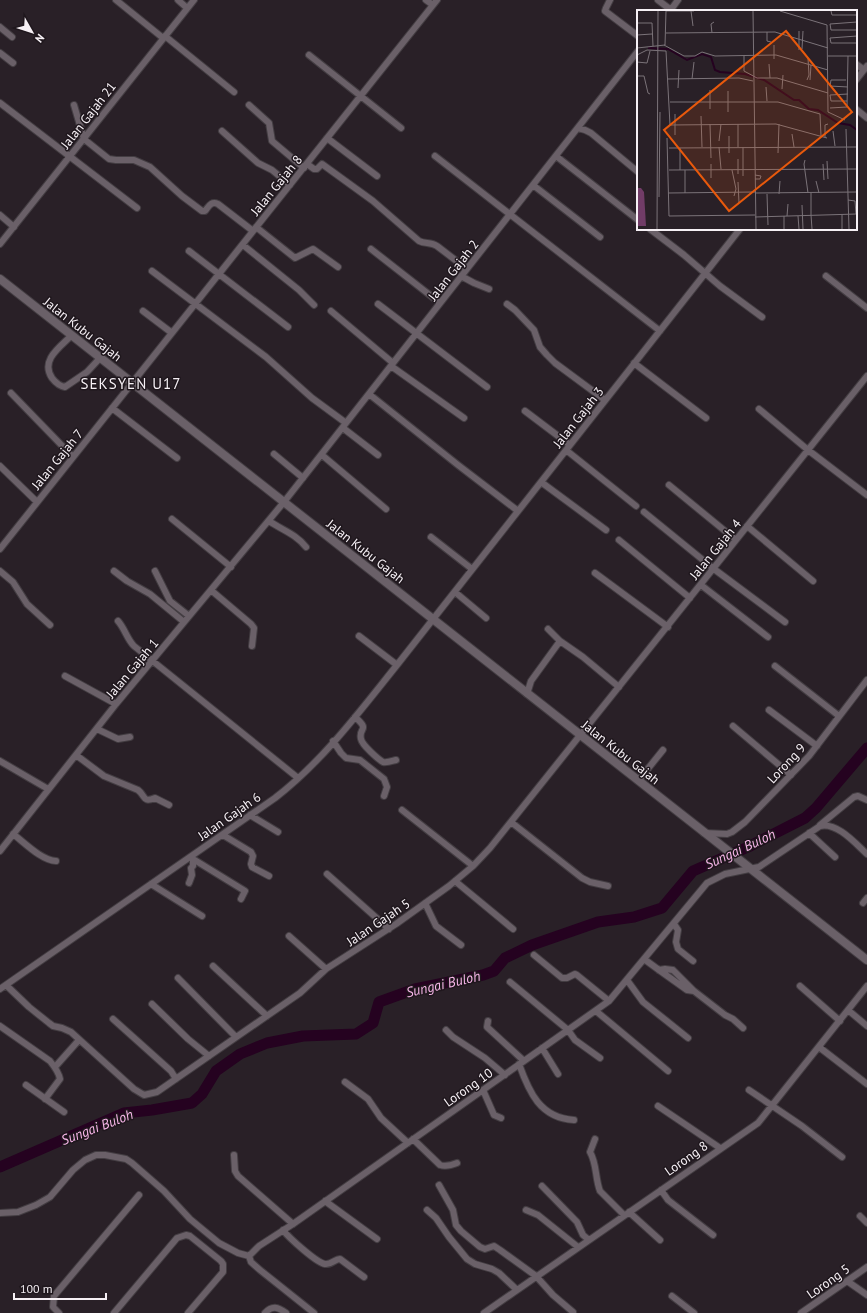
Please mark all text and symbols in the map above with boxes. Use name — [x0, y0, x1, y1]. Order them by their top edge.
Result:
inset map — [637, 10, 857, 230]
north arrow — [12, 12, 52, 52]
text: N — [32, 31, 47, 46]
street label: Jalan Gajah 21 — [56, 78, 120, 153]
street label: Jalan Gajah 8 — [246, 152, 306, 220]
street label: Jalan Gajah 2 — [424, 236, 483, 305]
street label: Jalan Kubu Gajah — [39, 293, 125, 365]
district label: SEKSYEN U17 — [81, 374, 181, 393]
street label: Jalan Gajah 3 — [549, 383, 608, 452]
street label: Jalan Gajah 7 — [27, 426, 87, 494]
street label: Jalan Kubu Gajah — [322, 515, 408, 587]
street label: Jalan Gajah 4 — [685, 516, 745, 584]
street label: Jalan Gajah 1 — [102, 635, 162, 703]
street label: Jalan Kubu Gajah — [577, 716, 663, 788]
street label: Lorong 9 — [763, 740, 809, 787]
street label: Jalan Gajah 6 — [194, 788, 264, 845]
water label: Sungai Buloh — [702, 825, 778, 873]
street label: Jalan Gajah 5 — [342, 895, 413, 950]
water label: Sungai Buloh — [404, 967, 482, 1001]
street label: Lorong 10 — [440, 1064, 496, 1110]
water label: Sungai Buloh — [58, 1105, 136, 1149]
street label: Lorong 8 — [661, 1137, 711, 1179]
street label: Lorong 5 — [803, 1260, 853, 1302]
scale bar — [14, 1275, 106, 1301]
text: 100 m — [20, 1281, 53, 1296]

